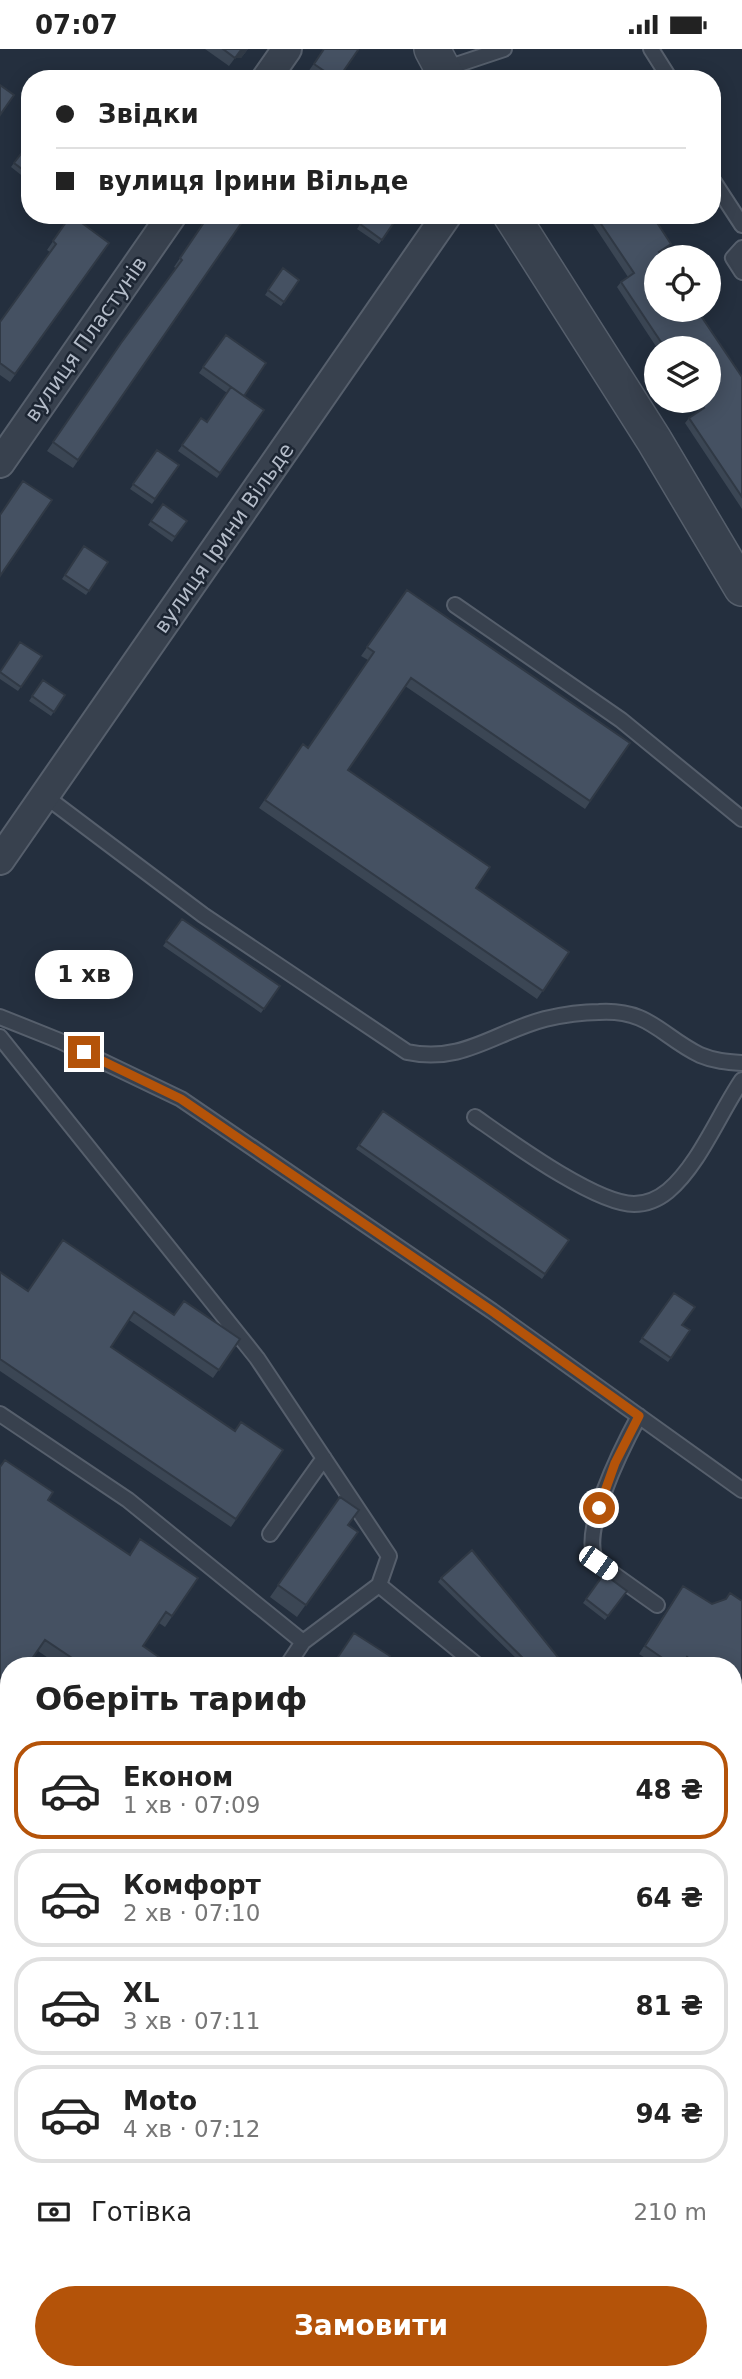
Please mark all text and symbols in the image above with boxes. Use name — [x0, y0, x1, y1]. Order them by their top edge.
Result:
text: 07:07 — [35, 10, 118, 40]
text: Звідки — [98, 99, 199, 129]
text: вулиця Ірини Вільде — [98, 166, 408, 196]
map controls — [644, 245, 721, 413]
button: locate — [644, 245, 721, 322]
street label: вулиця Пластунів — [20, 252, 152, 426]
button: layers — [644, 336, 721, 413]
street label: вулиця Ірини Вільде — [149, 438, 299, 638]
callout: 1 хв — [35, 951, 133, 999]
text: 1 хв — [57, 961, 111, 987]
route end — [68, 1036, 100, 1068]
route start — [583, 1492, 615, 1524]
car — [575, 1542, 622, 1584]
text: Оберіть тариф — [35, 1680, 307, 1718]
icon: car — [39, 1759, 102, 1822]
text: Економ — [123, 1762, 233, 1792]
text: 48 ₴ — [635, 1775, 703, 1805]
text: 1 хв · 07:09 — [123, 1792, 260, 1818]
icon: car — [39, 1867, 102, 1930]
text: Комфорт — [123, 1870, 261, 1900]
text: 64 ₴ — [635, 1883, 703, 1913]
text: 2 хв · 07:10 — [123, 1900, 260, 1926]
icon: car — [39, 1975, 102, 2038]
text: XL — [123, 1978, 160, 2008]
text: 81 ₴ — [635, 1991, 703, 2021]
text: 3 хв · 07:11 — [123, 2008, 260, 2034]
icon: car — [39, 2083, 102, 2146]
text: Moto — [123, 2086, 197, 2116]
text: 94 ₴ — [635, 2099, 703, 2129]
text: 4 хв · 07:12 — [123, 2116, 260, 2142]
icon: cash — [35, 2193, 73, 2231]
text: Готівка — [91, 2197, 192, 2227]
text: 210 m — [633, 2199, 707, 2225]
button: Замовити — [35, 2286, 707, 2366]

